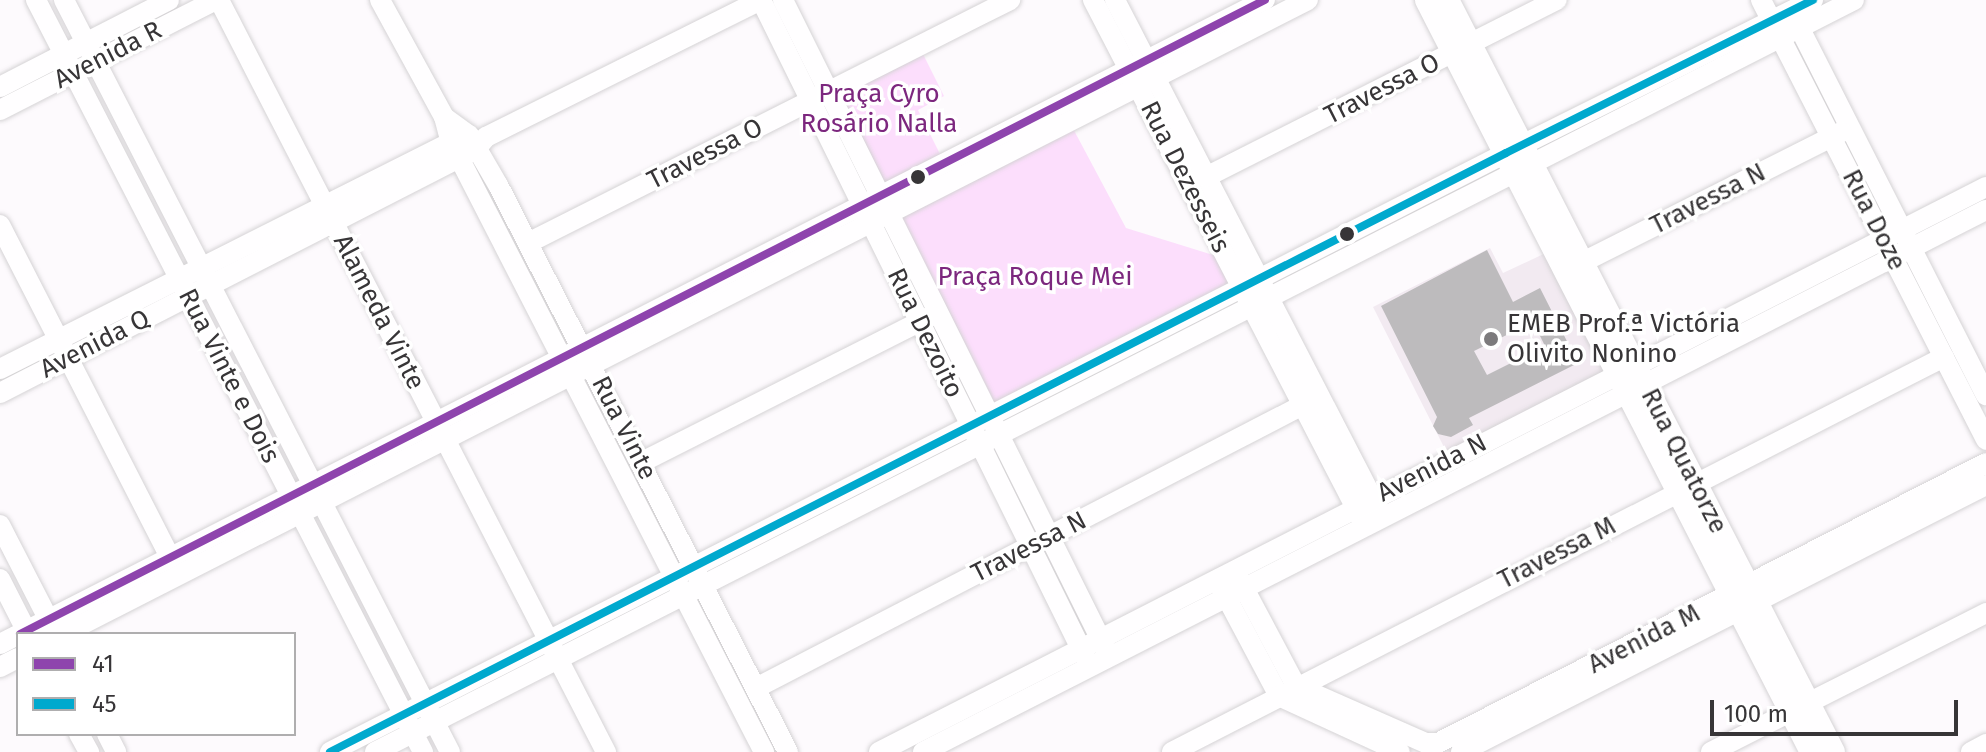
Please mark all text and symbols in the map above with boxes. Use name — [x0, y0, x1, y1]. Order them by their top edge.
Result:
street label: Avenida R — [49, 15, 167, 95]
street label: Travessa O — [1319, 47, 1445, 131]
park label: Praça Cyro Rosário Nalla — [801, 78, 957, 140]
street label: Rua Dezesseis — [1133, 96, 1237, 258]
street label: Travessa O — [642, 112, 768, 196]
street label: Travessa N — [1645, 157, 1771, 241]
street label: Rua Doze — [1835, 164, 1913, 276]
unlabelled marker — [910, 169, 926, 185]
unlabelled marker — [1339, 226, 1355, 242]
street label: Alameda Vinte — [327, 229, 431, 395]
park label: Praça Roque Mei — [937, 261, 1133, 293]
street label: Rua Dezoito — [880, 263, 970, 403]
street label: Rua Vinte e Dois — [172, 284, 286, 468]
street label: Avenida Q — [35, 303, 155, 385]
place label: EMEB Prof.ª Victória Olivito Nonino — [1507, 308, 1740, 370]
marker: EMEB Prof.ª Victória Olivito Nonino — [1482, 330, 1500, 348]
street label: Rua Vinte — [585, 371, 663, 485]
street label: Rua Quatorze — [1634, 383, 1734, 539]
street label: Avenida N — [1372, 427, 1492, 509]
street label: Travessa N — [966, 505, 1092, 589]
street label: Travessa M — [1493, 510, 1621, 596]
street label: Avenida M — [1583, 598, 1705, 680]
legend — [16, 632, 296, 736]
text: 41 — [92, 650, 114, 678]
scale bar — [1714, 684, 1962, 734]
text: 45 — [92, 690, 117, 718]
text: 100 m — [1724, 700, 1788, 728]

